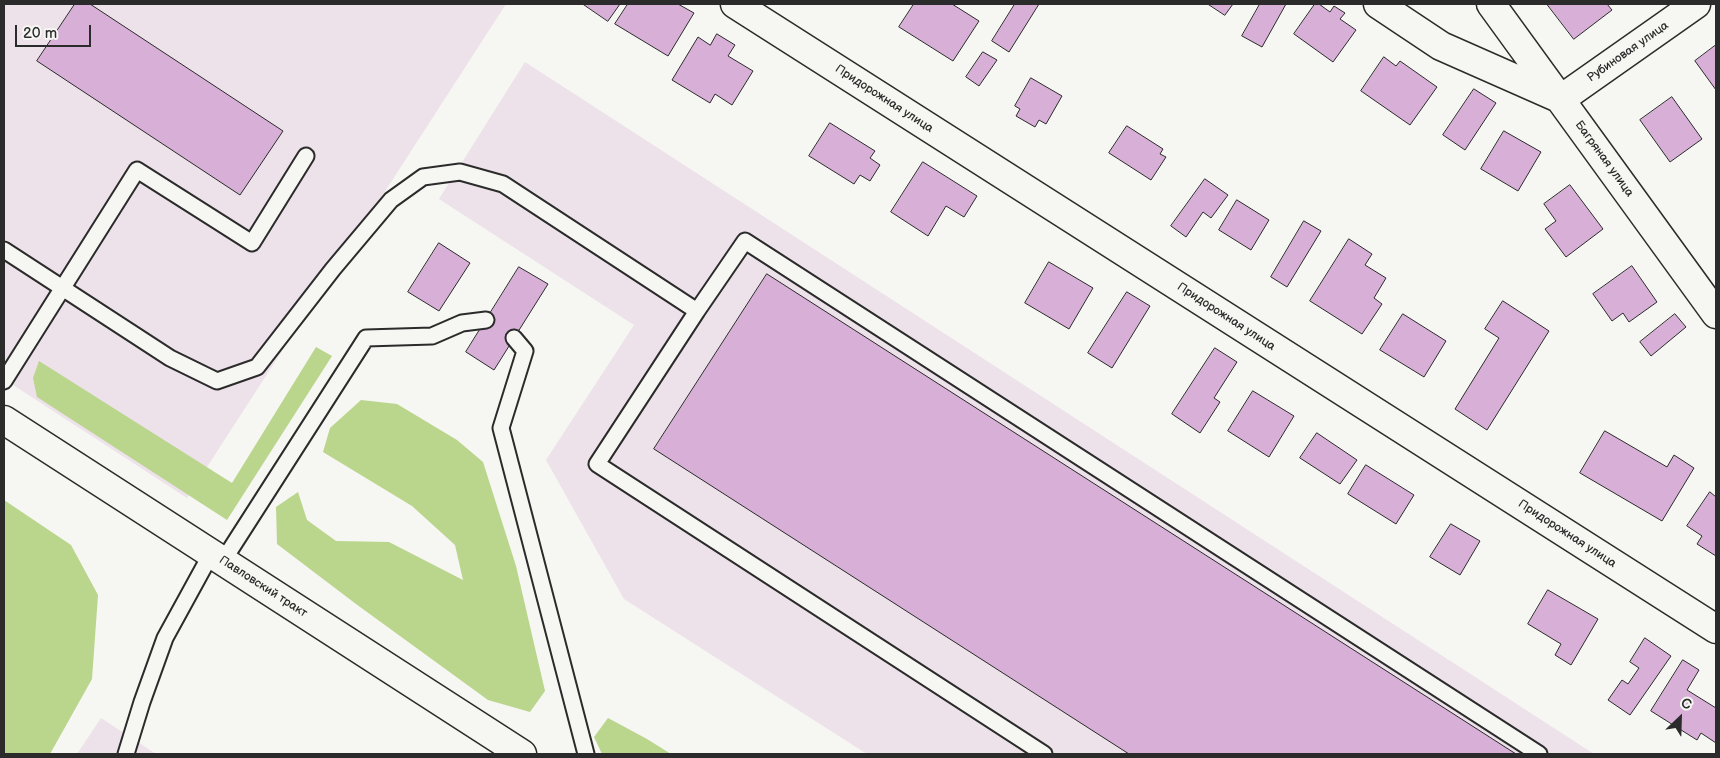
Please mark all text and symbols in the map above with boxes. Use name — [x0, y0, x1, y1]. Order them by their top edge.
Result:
scale bar — [18, 15, 94, 47]
street label: Рубиновая улица — [1585, 19, 1671, 85]
text: 20 m — [23, 24, 57, 43]
street label: Придорожная улица — [832, 62, 936, 136]
street label: Багряная улица — [1572, 118, 1636, 200]
street label: Придорожная улица — [1174, 280, 1278, 354]
street label: Придорожная улица — [1515, 497, 1619, 571]
street label: Павловский тракт — [216, 553, 310, 621]
north arrow — [1655, 693, 1705, 743]
text: С — [1678, 694, 1694, 714]

